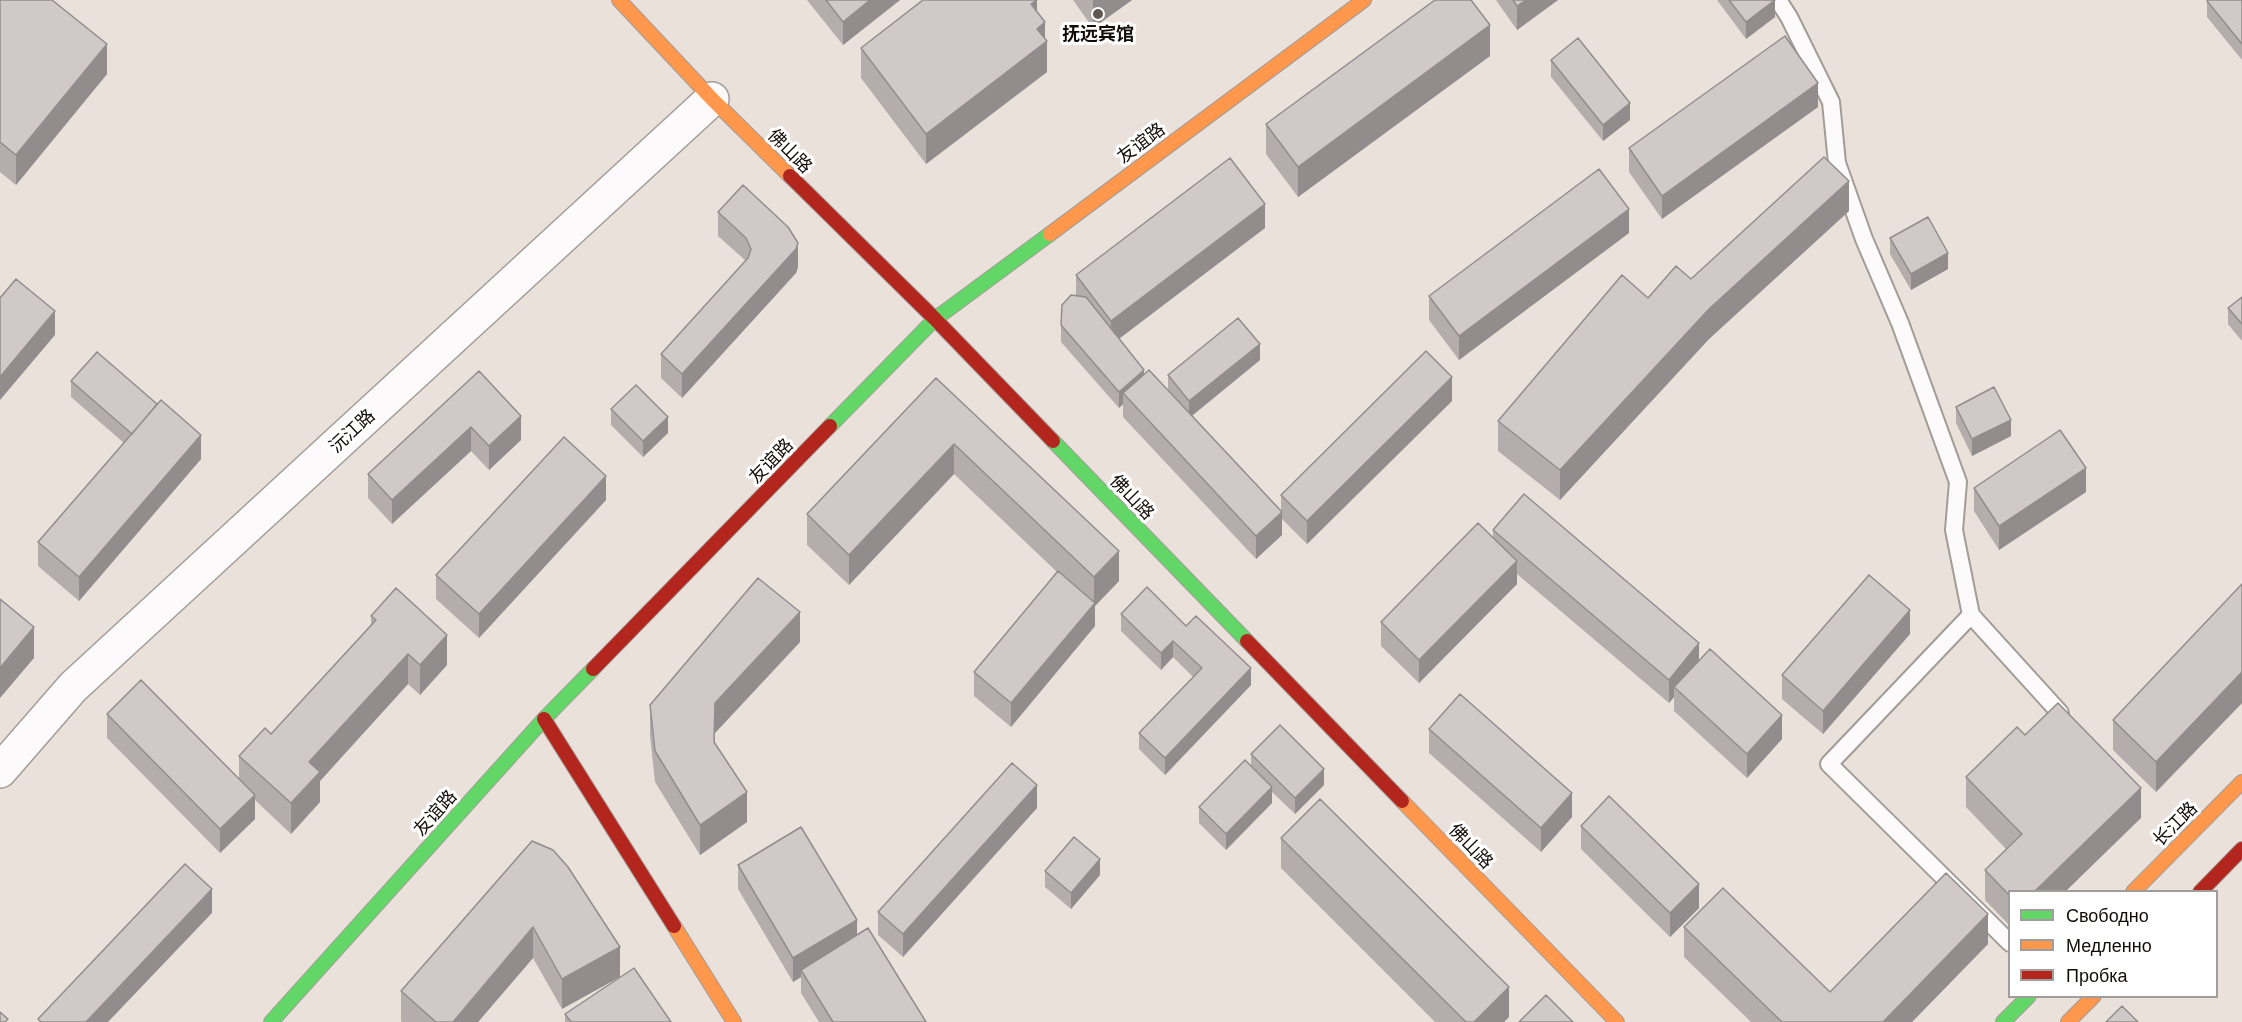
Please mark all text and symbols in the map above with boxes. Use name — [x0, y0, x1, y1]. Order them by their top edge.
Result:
marker: 抚远宾馆 — [1091, 7, 1105, 21]
place label: 抚远宾馆 — [1062, 23, 1134, 45]
street label: 友谊路 — [1113, 118, 1169, 168]
street label: 佛山路 — [763, 124, 817, 178]
street label: 沅江路 — [325, 405, 379, 457]
street label: 友谊路 — [744, 434, 798, 488]
street label: 佛山路 — [1105, 470, 1159, 524]
street label: 友谊路 — [409, 786, 461, 840]
street label: 长江路 — [2148, 797, 2202, 851]
street label: 佛山路 — [1444, 819, 1498, 873]
legend — [2008, 890, 2218, 998]
text: Свободно — [2066, 904, 2149, 926]
text: Медленно — [2066, 934, 2152, 956]
text: Пробка — [2066, 964, 2128, 986]

